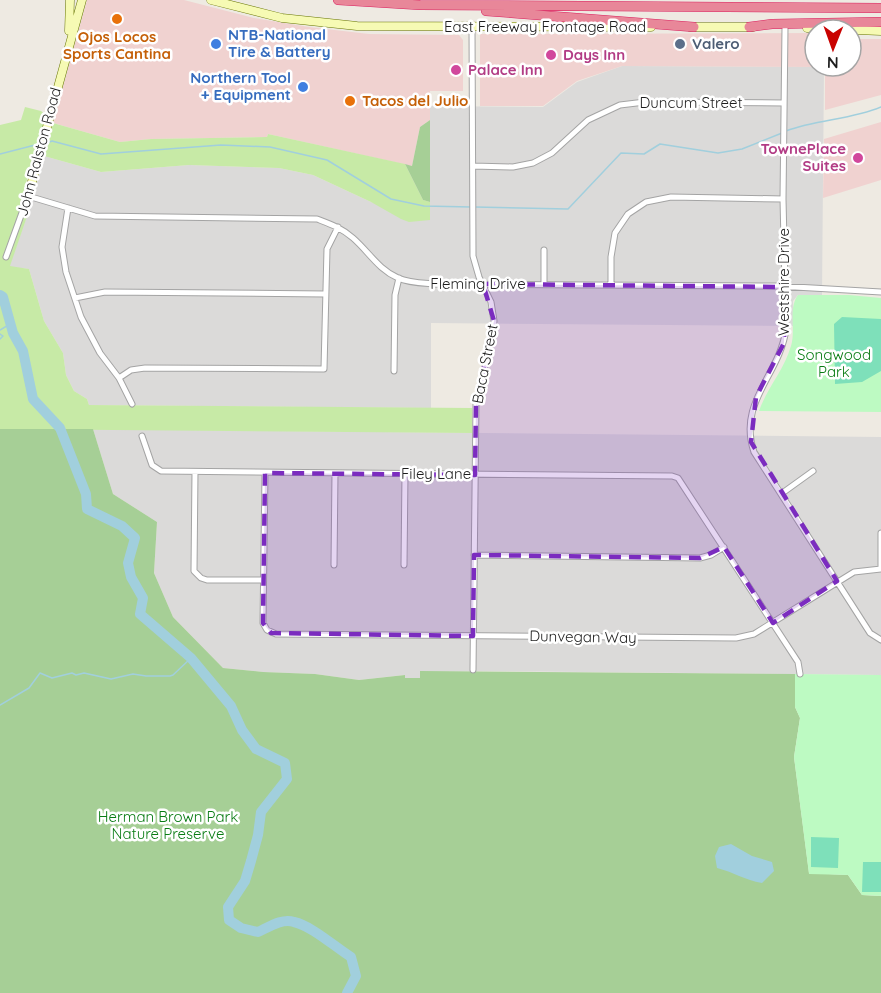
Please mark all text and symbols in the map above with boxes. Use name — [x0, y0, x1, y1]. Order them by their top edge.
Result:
marker: Ojos Locos Sports Cantina — [110, 12, 124, 26]
street label: East Freeway Frontage Road — [444, 17, 646, 36]
north arrow — [803, 18, 863, 78]
place label: NTB-National Tire & Battery — [228, 25, 331, 61]
place label: Ojos Locos Sports Cantina — [63, 27, 171, 63]
place label: Valero — [692, 34, 740, 53]
marker: NTB-National Tire & Battery — [209, 37, 223, 51]
marker: Valero — [673, 37, 687, 51]
place label: Days Inn — [563, 45, 625, 64]
marker: Days Inn — [544, 48, 558, 62]
text: N — [827, 53, 839, 73]
place label: Palace Inn — [468, 60, 543, 79]
marker: Palace Inn — [449, 63, 463, 77]
place label: Northern Tool + Equipment — [190, 68, 291, 104]
marker: Northern Tool + Equipment — [296, 80, 310, 94]
street label: John Ralston Road — [12, 85, 65, 218]
place label: Tacos del Julio — [362, 91, 468, 110]
street label: Duncum Street — [639, 93, 743, 112]
marker: Tacos del Julio — [343, 94, 357, 108]
place label: TownePlace Suites — [761, 139, 846, 175]
marker: TownePlace Suites — [851, 151, 865, 165]
street label: Westshire Drive — [774, 228, 793, 336]
street label: Fleming Drive — [430, 274, 526, 293]
street label: Baca Street — [467, 322, 502, 405]
park label: Songwood Park — [797, 345, 871, 381]
street label: Filey Lane — [401, 464, 471, 483]
street label: Dunvegan Way — [529, 626, 637, 647]
park label: Herman Brown Park Nature Preserve — [98, 807, 238, 843]

